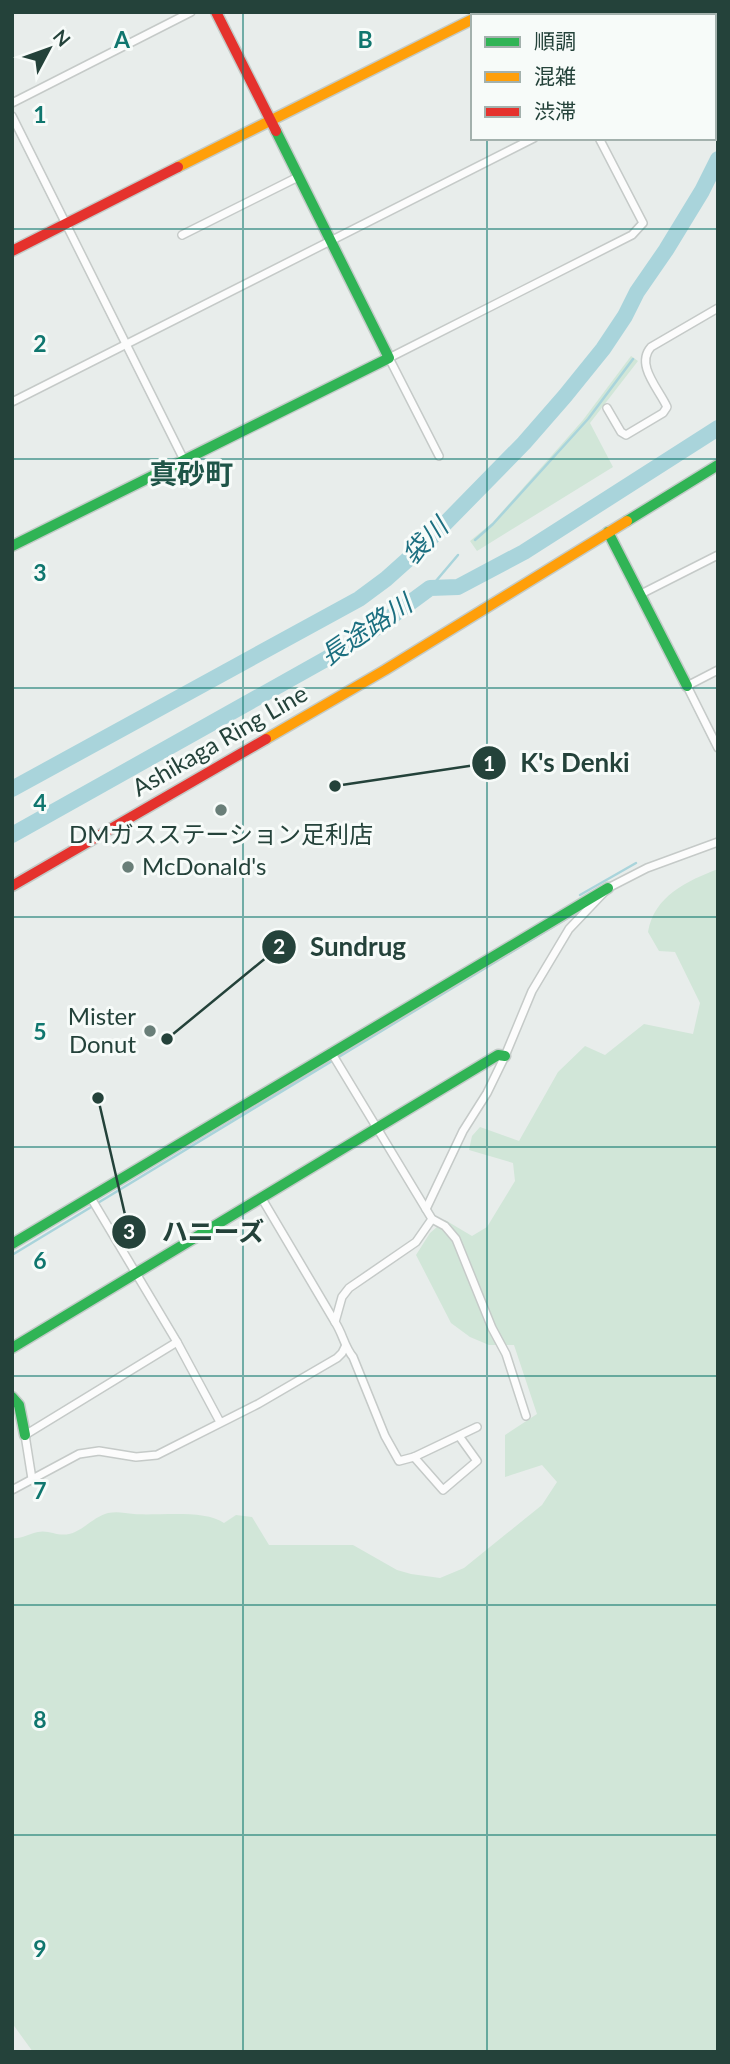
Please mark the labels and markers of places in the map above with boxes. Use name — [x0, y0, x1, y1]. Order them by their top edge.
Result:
callout: K's Denki — [471, 740, 644, 787]
marker: DMガスステーション足利店 — [213, 802, 229, 818]
place label: DMガスステーション足利店 — [69, 819, 373, 848]
place label: McDonald's — [142, 851, 266, 880]
marker: McDonald's — [120, 859, 136, 875]
callout: Sundrug — [261, 923, 421, 970]
place label: Mister Donut — [68, 1001, 136, 1058]
marker: Mister Donut — [142, 1023, 158, 1039]
callout: ハニーズ — [112, 1209, 279, 1256]

